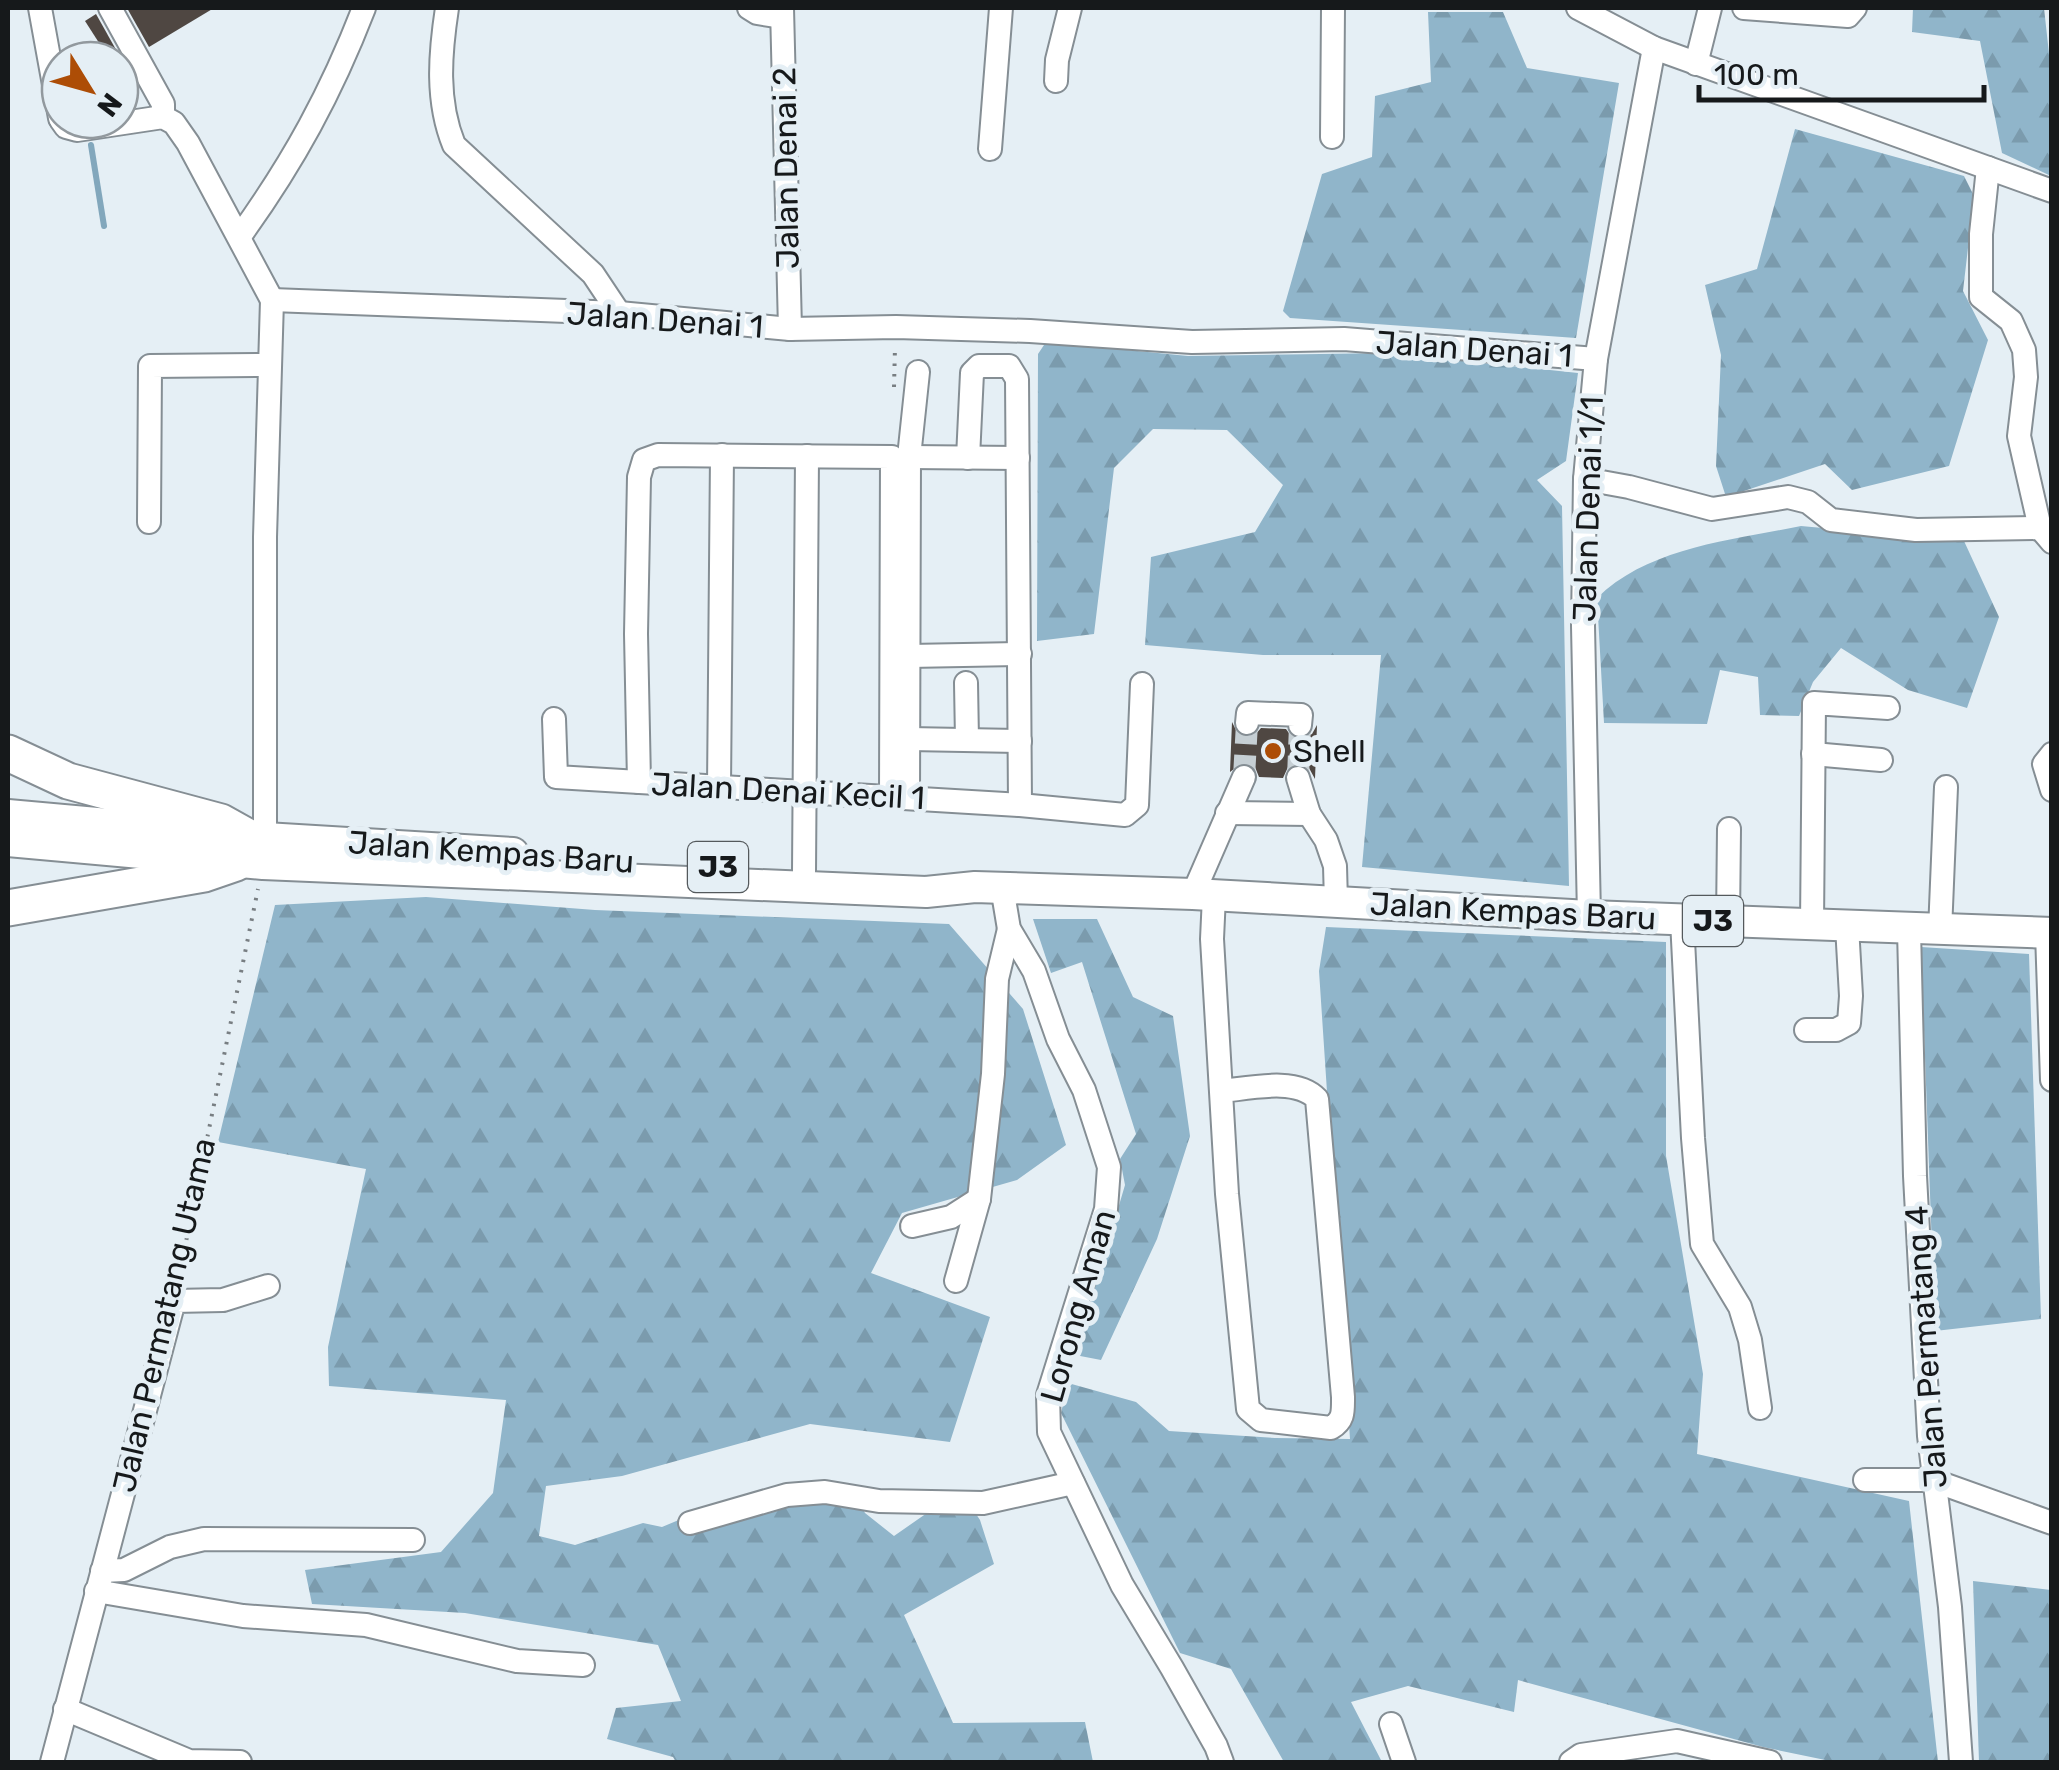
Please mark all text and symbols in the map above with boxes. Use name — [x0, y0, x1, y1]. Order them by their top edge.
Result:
north arrow — [40, 40, 140, 140]
scale bar — [1699, 40, 1984, 102]
text: 100 m — [1714, 57, 1799, 93]
street label: Jalan Denai 2 — [765, 67, 807, 269]
text: N — [90, 87, 129, 123]
street label: Jalan Denai 1 — [566, 294, 764, 346]
street label: Jalan Denai 1 — [1375, 323, 1573, 375]
street label: Jalan Denai 1/1 — [1565, 396, 1611, 622]
place label: Shell — [1293, 732, 1366, 770]
marker: Shell — [1262, 740, 1284, 762]
street label: Jalan Denai Kecil 1 — [650, 765, 926, 817]
street label: Jalan Kempas Baru — [347, 823, 635, 881]
road number: J3 — [688, 842, 748, 892]
street label: Jalan Kempas Baru — [1369, 885, 1657, 937]
road number: J3 — [1683, 896, 1743, 946]
street label: Jalan Permatang Utama — [105, 1134, 223, 1496]
street label: Jalan Permatang 4 — [1897, 1204, 1955, 1490]
street label: Lorong Aman — [1032, 1205, 1124, 1407]

